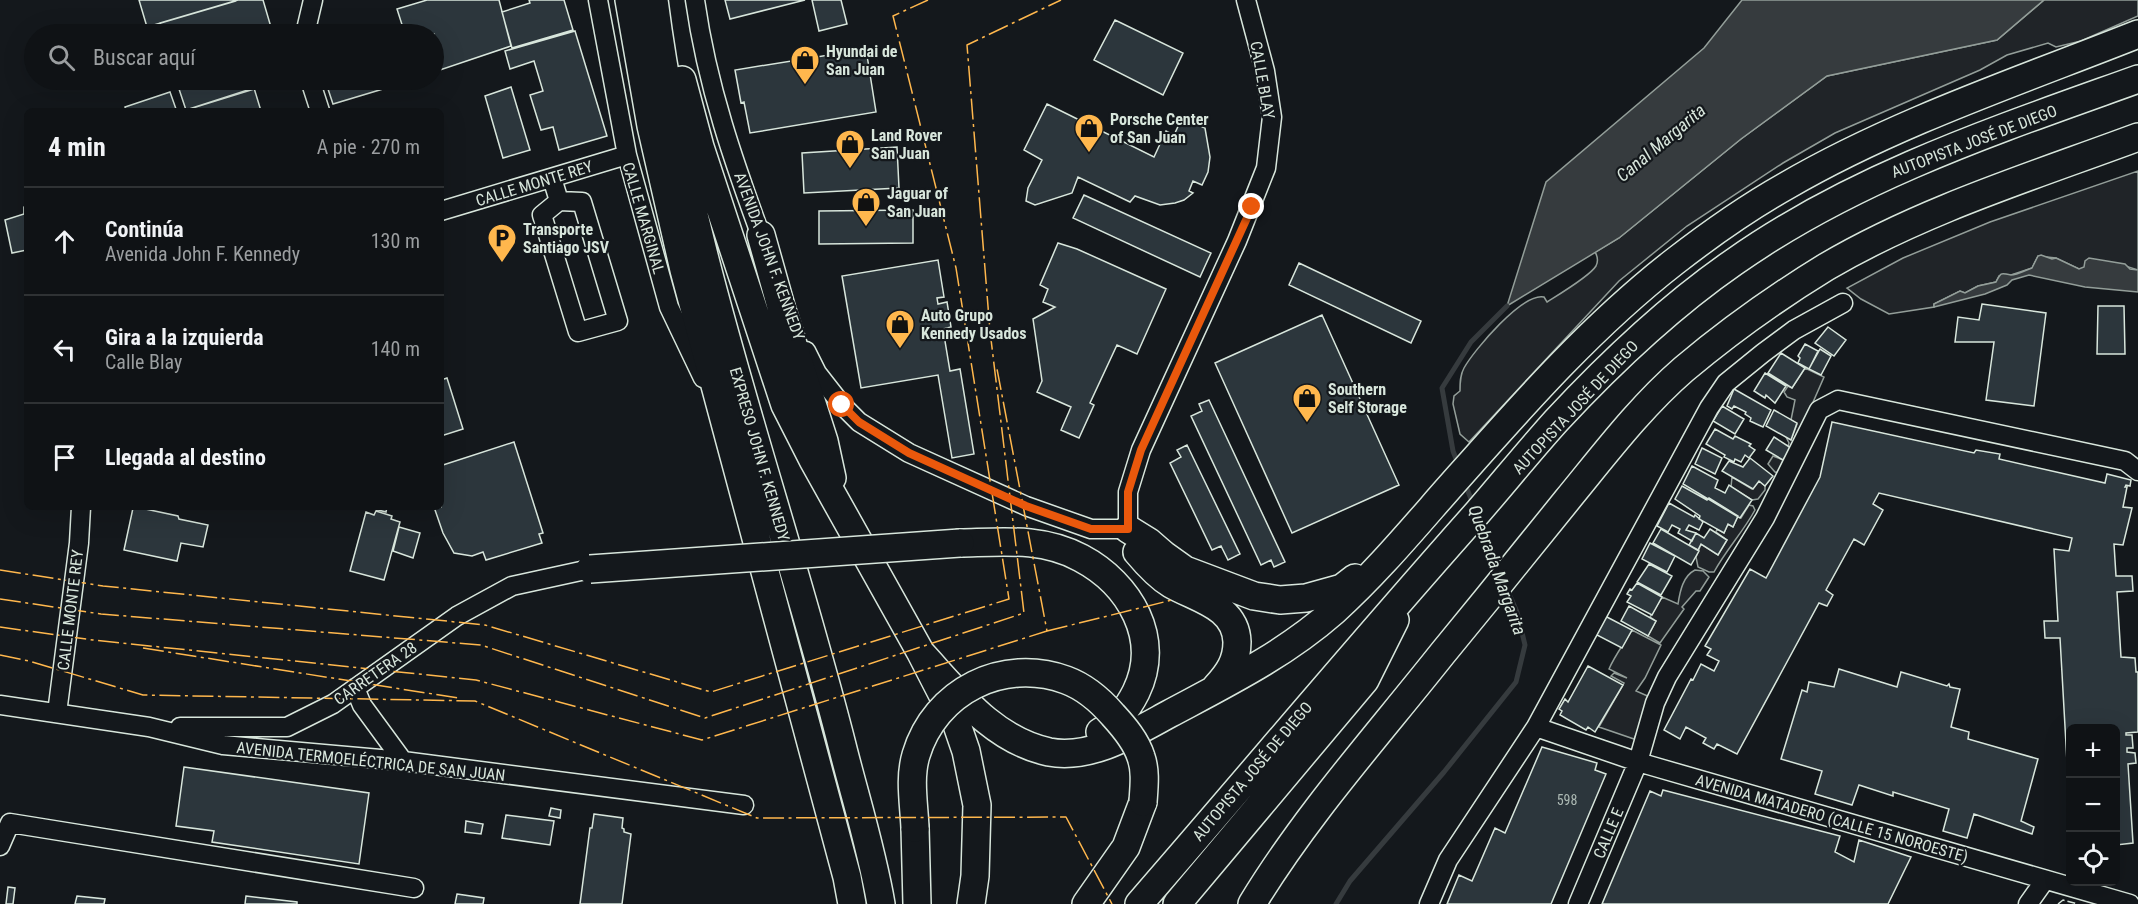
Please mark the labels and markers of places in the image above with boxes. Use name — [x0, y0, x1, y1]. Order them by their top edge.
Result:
place label: Hyundai de San Juan — [826, 42, 898, 79]
shop icon: Hyundai de San Juan — [789, 44, 821, 86]
place label: Porsche Center of San Juan — [1110, 110, 1209, 147]
shop icon: Porsche Center of San Juan — [1073, 112, 1105, 154]
place label: Land Rover San Juan — [871, 126, 942, 163]
shop icon: Land Rover San Juan — [834, 128, 866, 170]
place label: Jaguar of San Juan — [887, 184, 949, 221]
shop icon: Jaguar of San Juan — [850, 186, 882, 228]
place label: Transporte Santiago JSV — [523, 220, 610, 257]
parking icon: Transporte Santiago JSV — [486, 222, 518, 264]
place label: Auto Grupo Kennedy Usados — [921, 306, 1027, 343]
shop icon: Auto Grupo Kennedy Usados — [884, 308, 916, 350]
place label: Southern Self Storage — [1328, 380, 1407, 417]
shop icon: Southern Self Storage — [1291, 382, 1323, 424]

